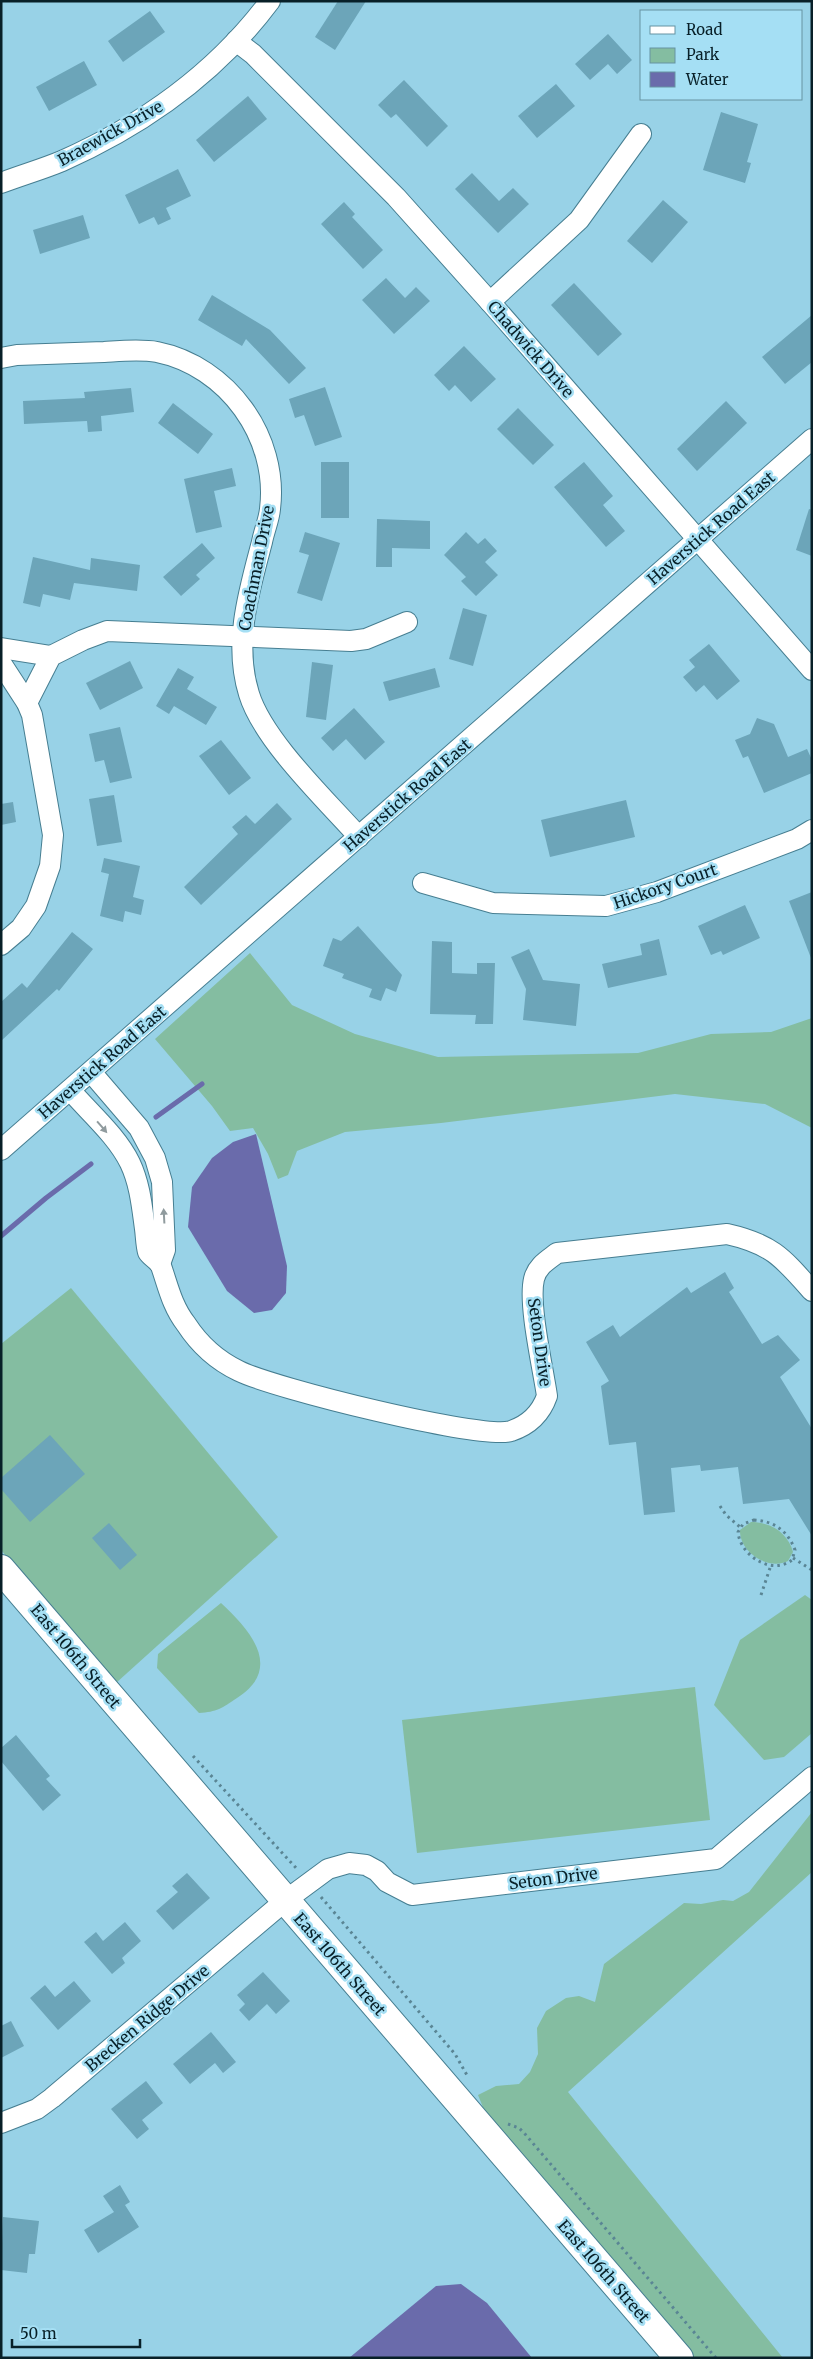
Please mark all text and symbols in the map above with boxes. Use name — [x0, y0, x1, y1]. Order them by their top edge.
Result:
legend — [640, 10, 803, 100]
text: Road — [686, 20, 722, 39]
text: Park — [686, 45, 720, 64]
text: Water — [685, 70, 729, 89]
street label: Braewick Drive — [54, 96, 166, 170]
street label: Chadwick Drive — [484, 297, 578, 401]
street label: Haverstick Road East — [643, 467, 779, 589]
street label: Coachman Drive — [234, 504, 278, 632]
street label: Haverstick Road East — [339, 734, 475, 856]
street label: Hickory Court — [611, 859, 720, 913]
street label: Haverstick Road East — [34, 1001, 170, 1123]
one-way arrow — [96, 1121, 108, 1133]
one-way arrow — [159, 1208, 167, 1224]
street label: Seton Drive — [524, 1296, 556, 1388]
street label: East 106th Street — [27, 1600, 126, 1713]
street label: Seton Drive — [507, 1863, 599, 1893]
street label: East 106th Street — [290, 1908, 391, 2020]
street label: Brecken Ridge Drive — [81, 1960, 213, 2076]
street label: East 106th Street — [554, 2215, 655, 2327]
scale bar — [12, 2316, 140, 2348]
text: 50 m — [20, 2324, 57, 2343]

